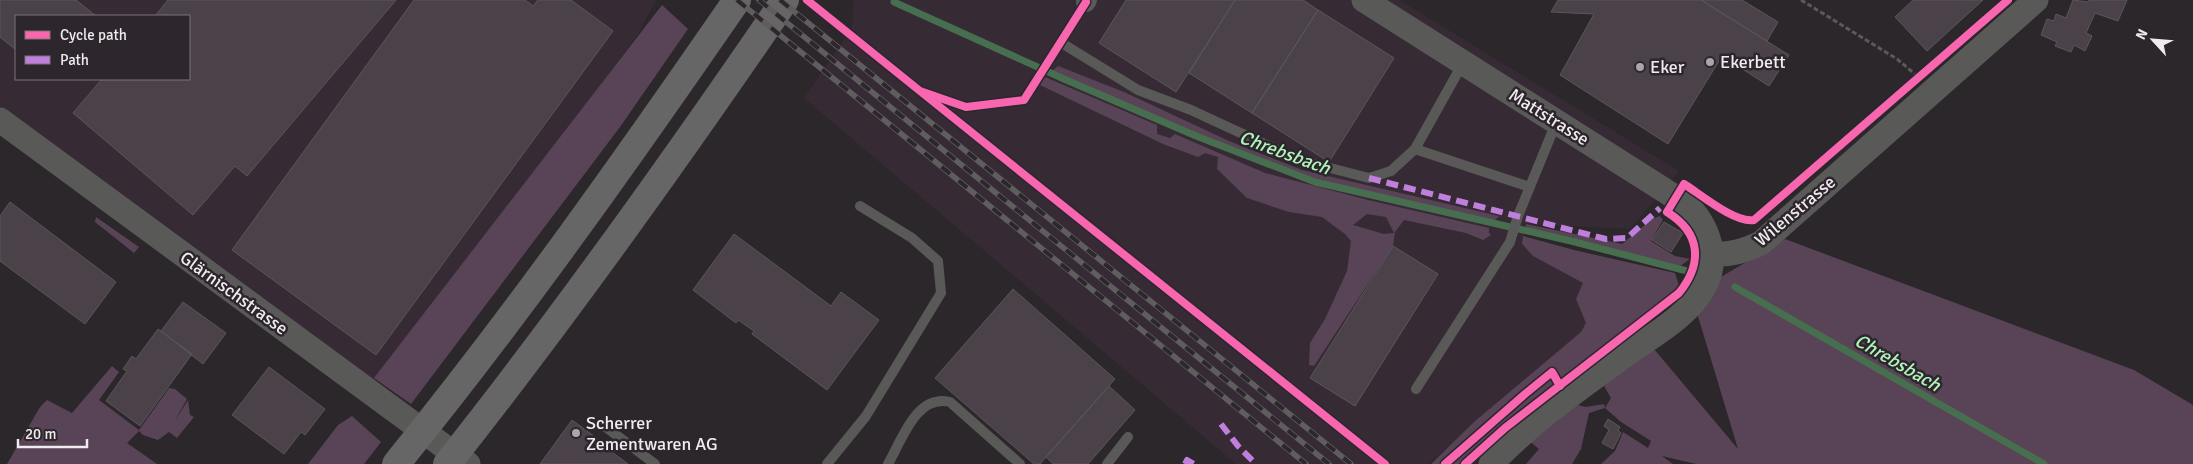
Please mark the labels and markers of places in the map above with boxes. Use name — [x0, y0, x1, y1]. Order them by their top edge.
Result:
place label: Ekerbett — [1720, 51, 1786, 73]
place label: Eker — [1650, 56, 1685, 78]
marker: Ekerbett — [1704, 56, 1716, 68]
marker: Eker — [1634, 61, 1646, 73]
place label: Scherrer Zementwaren AG — [586, 412, 718, 455]
marker: Scherrer Zementwaren AG — [570, 427, 582, 439]

